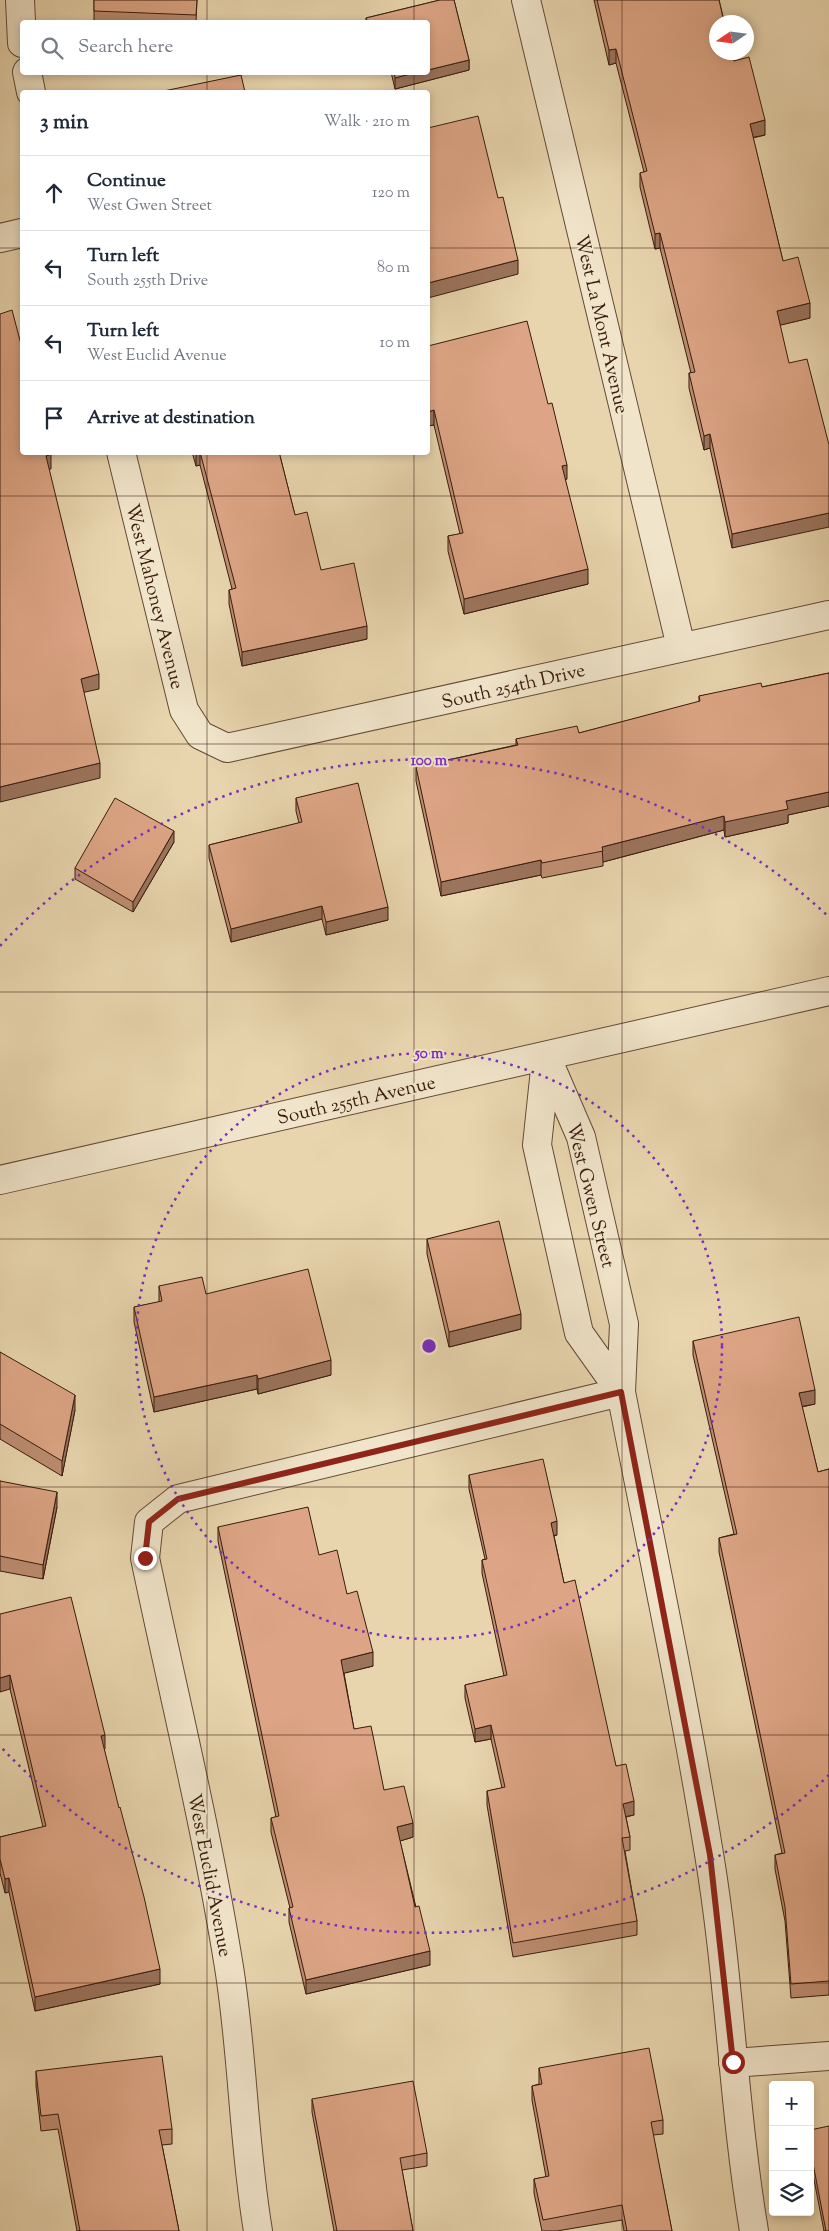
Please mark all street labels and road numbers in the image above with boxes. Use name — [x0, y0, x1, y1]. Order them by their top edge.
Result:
street label: West La Mont Avenue — [567, 232, 634, 417]
street label: West Mahoney Avenue — [117, 501, 190, 692]
street label: South 254th Drive — [439, 658, 588, 717]
street label: South 255th Avenue — [275, 1070, 438, 1133]
street label: West Gwen Street — [559, 1120, 621, 1271]
street label: West Euclid Avenue — [179, 1791, 238, 1960]

